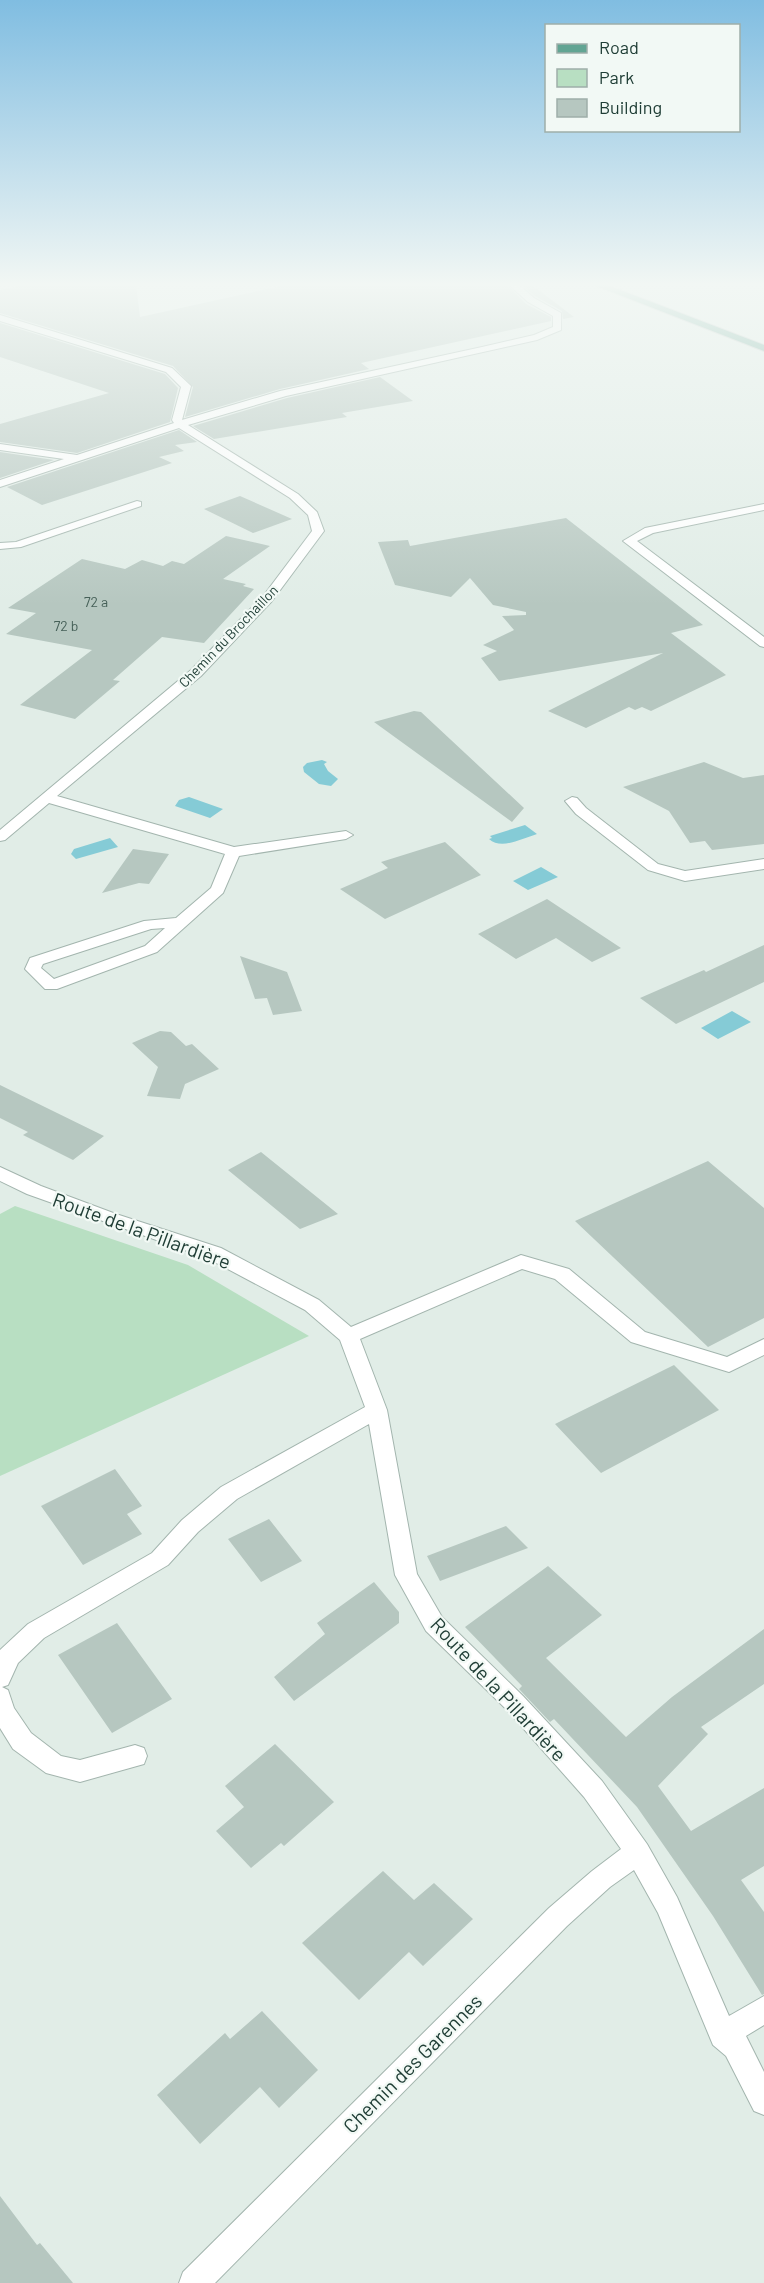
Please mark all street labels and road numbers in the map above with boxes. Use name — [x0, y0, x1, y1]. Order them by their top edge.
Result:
street label: Chemin du Brochaillon — [175, 581, 281, 691]
street label: Route de la Pillardière — [50, 1187, 234, 1273]
street label: Route de la Pillardière — [426, 1612, 572, 1766]
street label: Chemin des Garennes — [338, 1989, 486, 2137]

